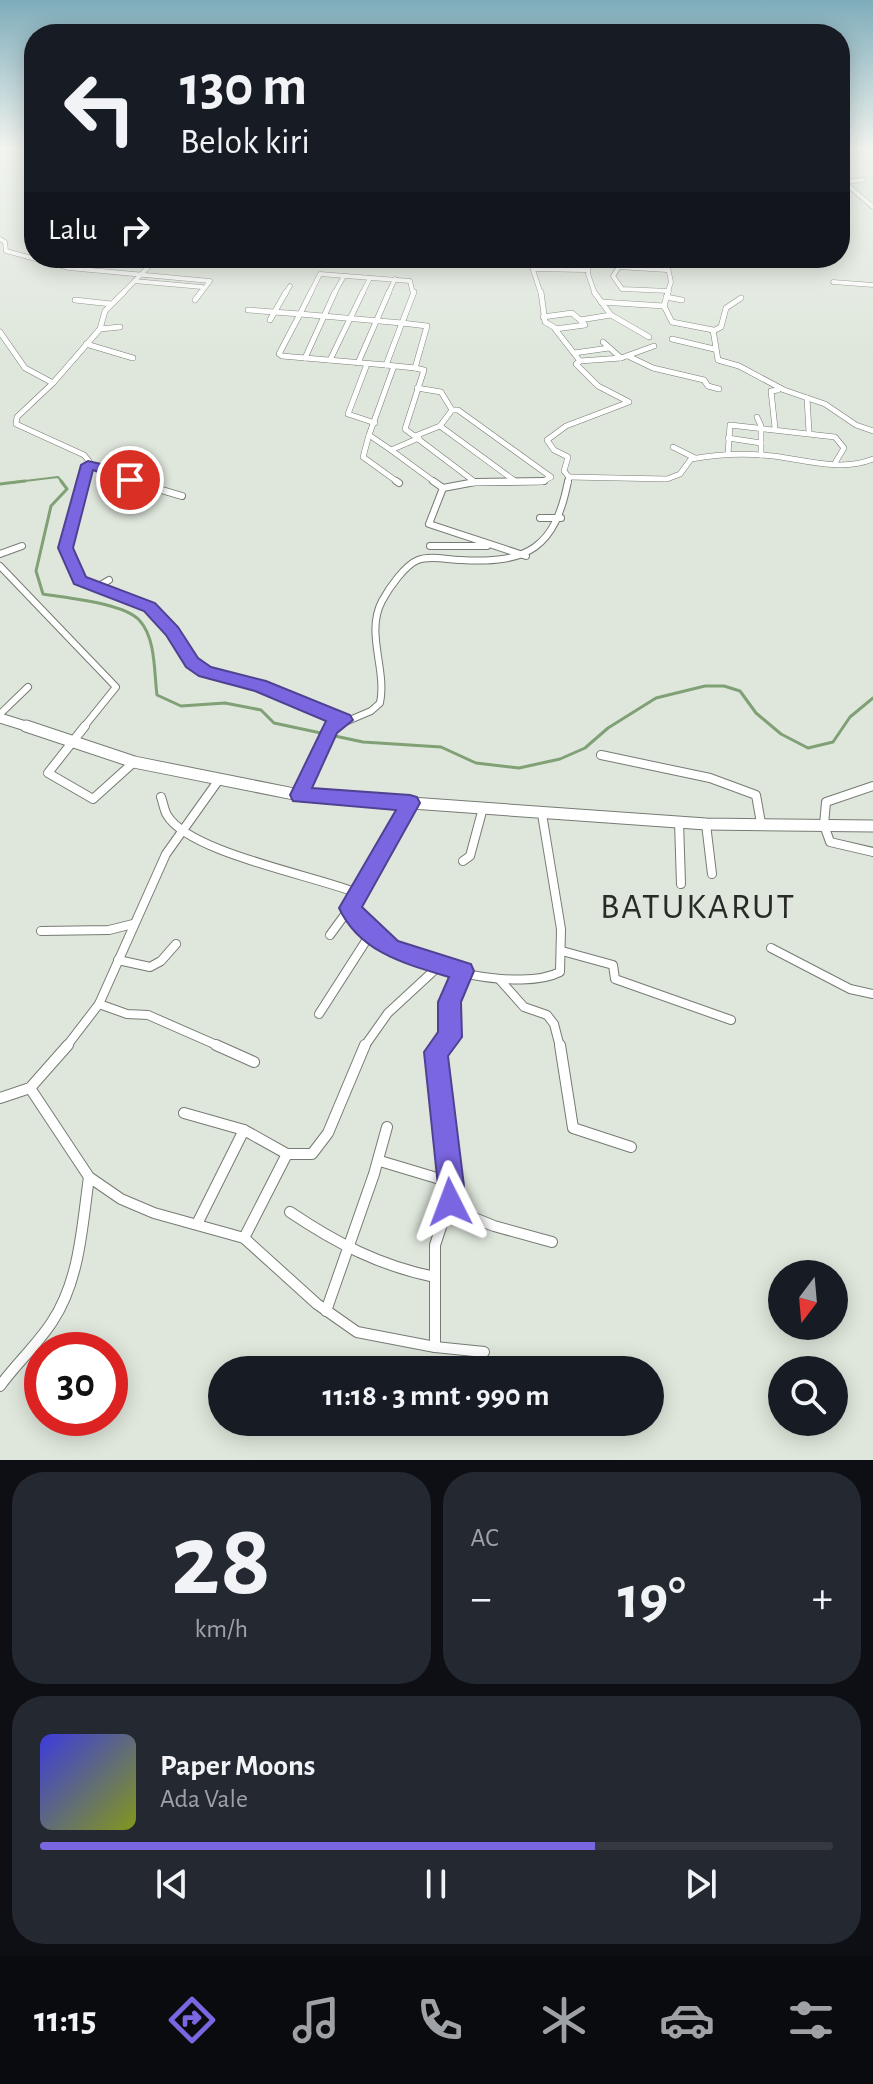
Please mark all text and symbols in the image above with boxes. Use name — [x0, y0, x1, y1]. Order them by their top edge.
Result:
icon: left — [48, 56, 152, 160]
text: 130 m — [180, 59, 307, 115]
text: Belok kiri — [180, 124, 310, 160]
icon: right — [113, 208, 157, 252]
text: Lalu — [48, 215, 97, 245]
pin — [96, 446, 164, 514]
icon: arrive — [108, 458, 152, 502]
district label: BATUKARUT — [600, 889, 796, 925]
position arrow — [408, 1160, 492, 1244]
north arrow — [768, 1260, 848, 1340]
map controls — [768, 1260, 848, 1436]
speed limit sign: 30 — [24, 1332, 128, 1436]
button: search — [768, 1356, 848, 1436]
text: 11:18 · 3 mnt · 990 m — [323, 1381, 549, 1411]
text: 28 — [171, 1510, 271, 1614]
text: AC — [471, 1525, 499, 1551]
text: 19° — [618, 1569, 686, 1629]
text: − — [471, 1577, 492, 1621]
text: + — [812, 1577, 833, 1621]
text: km/h — [194, 1616, 248, 1642]
text: Paper Moons — [160, 1751, 315, 1781]
text: Ada Vale — [160, 1786, 248, 1812]
icon: previous — [150, 1862, 194, 1906]
icon: pause — [414, 1862, 458, 1906]
icon: next — [679, 1862, 723, 1906]
icon: directions — [164, 1992, 220, 2048]
icon: music — [288, 1992, 344, 2048]
icon: phone — [412, 1992, 468, 2048]
icon: climate — [536, 1992, 592, 2048]
icon: car — [659, 1992, 715, 2048]
icon: filters — [783, 1992, 839, 2048]
text: 11:15 — [34, 2002, 97, 2038]

